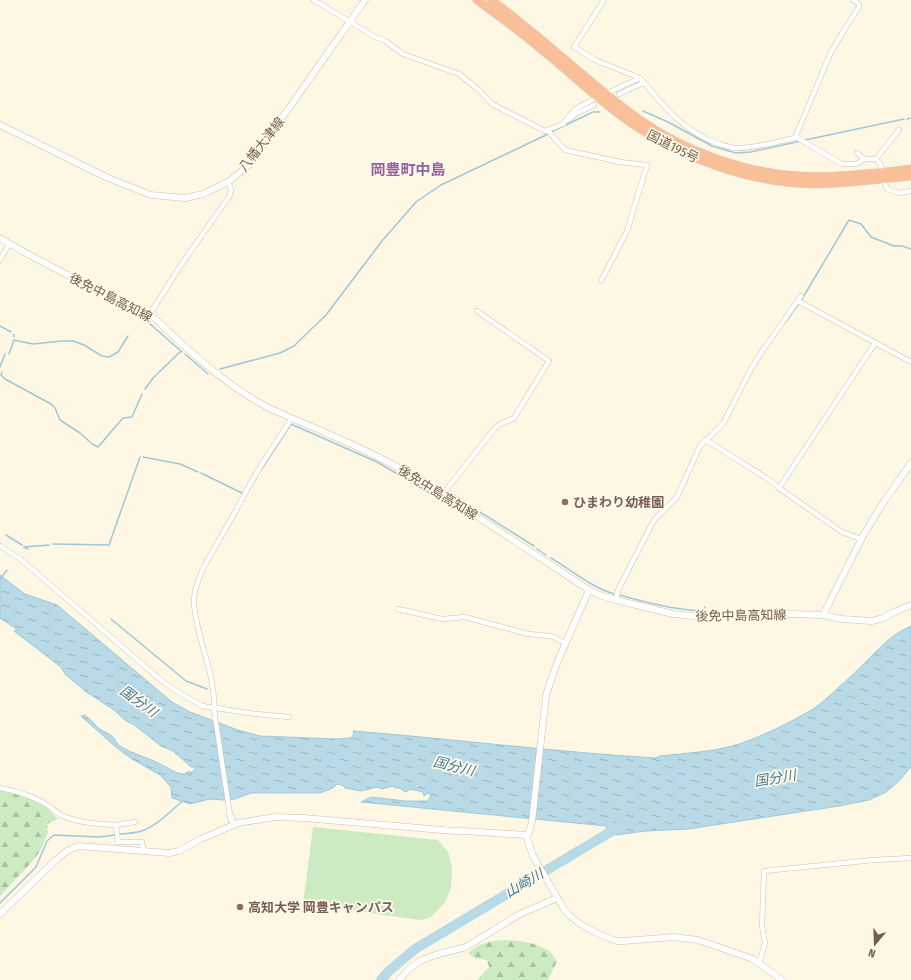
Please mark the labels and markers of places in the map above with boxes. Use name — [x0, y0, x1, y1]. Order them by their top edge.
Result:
place label: ひまわり幼稚園 — [573, 495, 664, 510]
marker: ひまわり幼稚園 — [560, 497, 570, 507]
place label: 高知大学 岡豊キャンパス — [248, 900, 394, 915]
marker: 高知大学 岡豊キャンパス — [235, 902, 245, 912]

